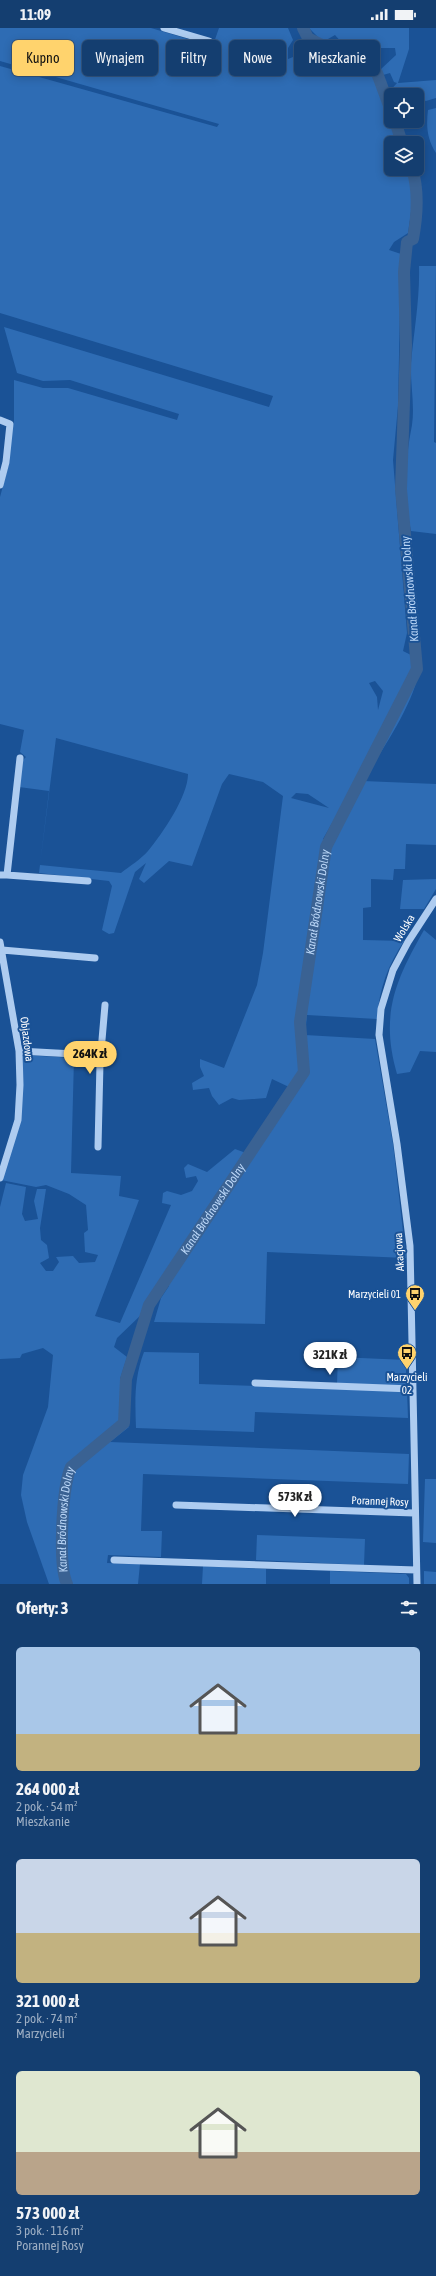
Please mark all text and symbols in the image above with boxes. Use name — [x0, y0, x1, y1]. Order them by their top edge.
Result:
text: 11:09 — [20, 6, 51, 23]
chip: Kupno — [12, 40, 74, 76]
chip: Wynajem — [82, 40, 158, 76]
chip: Filtry — [166, 40, 221, 76]
chip: Nowe — [229, 40, 286, 76]
chip: Mieszkanie — [294, 40, 380, 76]
map controls — [384, 88, 424, 176]
button: locate — [384, 88, 424, 128]
button: layers — [384, 136, 424, 176]
water label: Kanał Bródnowski Dolny — [398, 536, 422, 642]
water label: Kanał Bródnowski Dolny — [303, 849, 333, 956]
street label: Wolska — [391, 912, 417, 944]
street label: Objazdowa — [18, 1016, 36, 1062]
pin: 264K zł — [53, 1041, 127, 1075]
text: 264K zł — [73, 1046, 107, 1061]
water label: Kanał Bródnowski Dolny — [178, 1161, 248, 1257]
street label: Akacjowa — [392, 1232, 406, 1272]
bus stop icon: Marzycieli 01 — [404, 1283, 426, 1311]
place label: Marzycieli 01 — [348, 1288, 401, 1300]
pin: 321K zł — [293, 1342, 367, 1376]
bus stop icon: Marzycieli 02 — [396, 1342, 418, 1370]
text: 321K zł — [313, 1347, 347, 1362]
place label: Marzycieli 02 — [386, 1371, 428, 1396]
water label: Kanał Bródnowski Dolny — [55, 1465, 77, 1574]
pin: 573K zł — [258, 1484, 332, 1518]
text: 573K zł — [278, 1489, 312, 1504]
street label: Porannej Rosy — [351, 1494, 409, 1508]
icon: filters — [398, 1597, 420, 1619]
text: Oferty: 3 — [16, 1598, 68, 1618]
icon: home — [182, 1673, 254, 1745]
text: 264 000 zł — [16, 1779, 79, 1799]
text: 2 pok. · 54 m² — [16, 1799, 78, 1814]
text: Mieszkanie — [16, 1814, 70, 1829]
icon: home — [182, 1885, 254, 1957]
text: 321 000 zł — [16, 1991, 79, 2011]
text: 2 pok. · 74 m² — [16, 2011, 78, 2026]
text: Marzycieli — [16, 2026, 65, 2041]
icon: home — [182, 2097, 254, 2169]
text: 573 000 zł — [16, 2203, 79, 2223]
text: 3 pok. · 116 m² — [16, 2223, 84, 2238]
text: Porannej Rosy — [16, 2238, 84, 2253]

